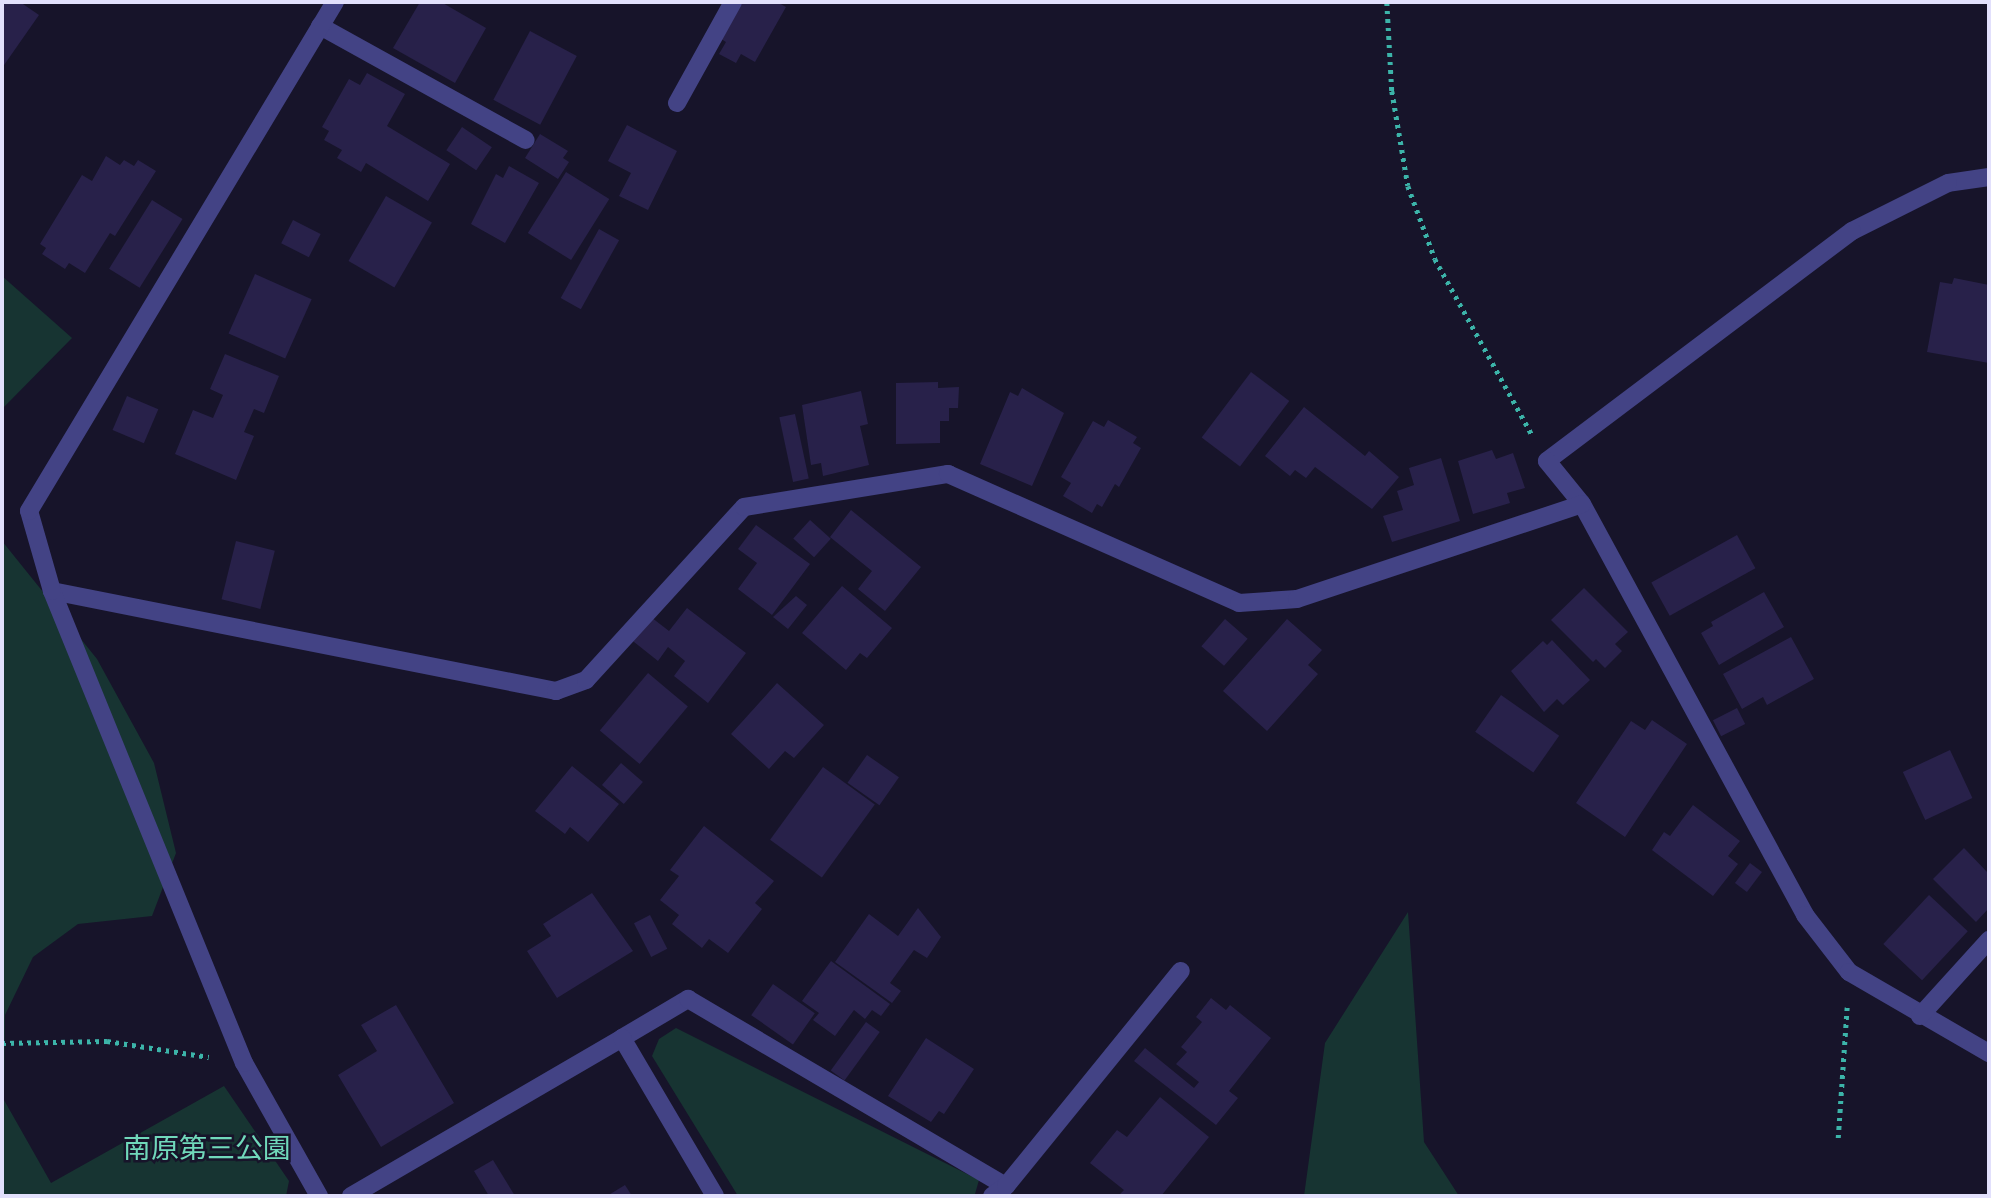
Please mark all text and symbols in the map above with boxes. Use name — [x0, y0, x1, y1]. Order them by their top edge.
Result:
park label: 南原第三公園 — [123, 1132, 291, 1166]

